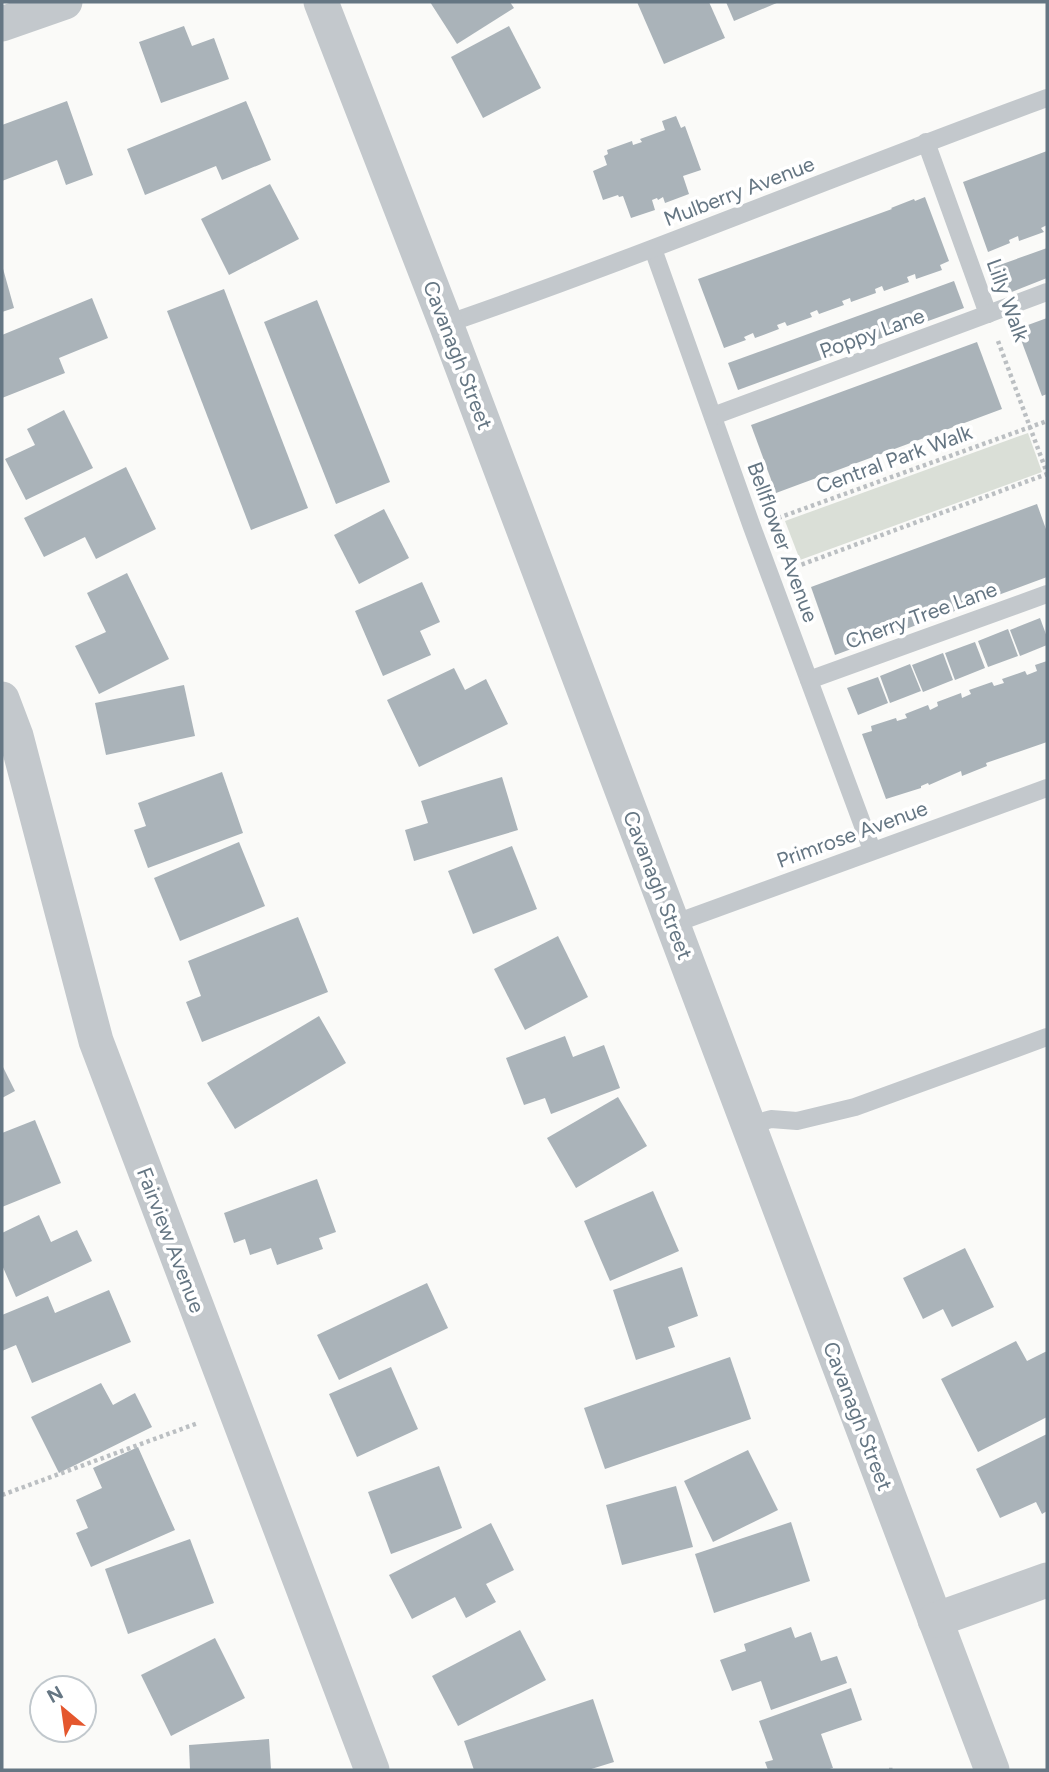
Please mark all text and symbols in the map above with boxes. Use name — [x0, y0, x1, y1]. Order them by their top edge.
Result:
street label: Mulberry Avenue — [660, 151, 818, 231]
street label: Lilly Walk — [982, 255, 1035, 345]
street label: Cavanagh Street — [418, 277, 498, 433]
street label: Poppy Lane — [816, 302, 928, 364]
street label: Central Park Walk — [813, 419, 976, 499]
street label: Bellflower Avenue — [742, 458, 824, 626]
street label: Cherry Tree Lane — [842, 576, 1000, 654]
street label: Primrose Avenue — [773, 795, 931, 873]
street label: Cavanagh Street — [618, 807, 698, 963]
street label: Fairview Avenue — [132, 1164, 210, 1316]
street label: Cavanagh Street — [818, 1338, 898, 1494]
north arrow — [28, 1674, 98, 1744]
text: N — [43, 1681, 67, 1708]

